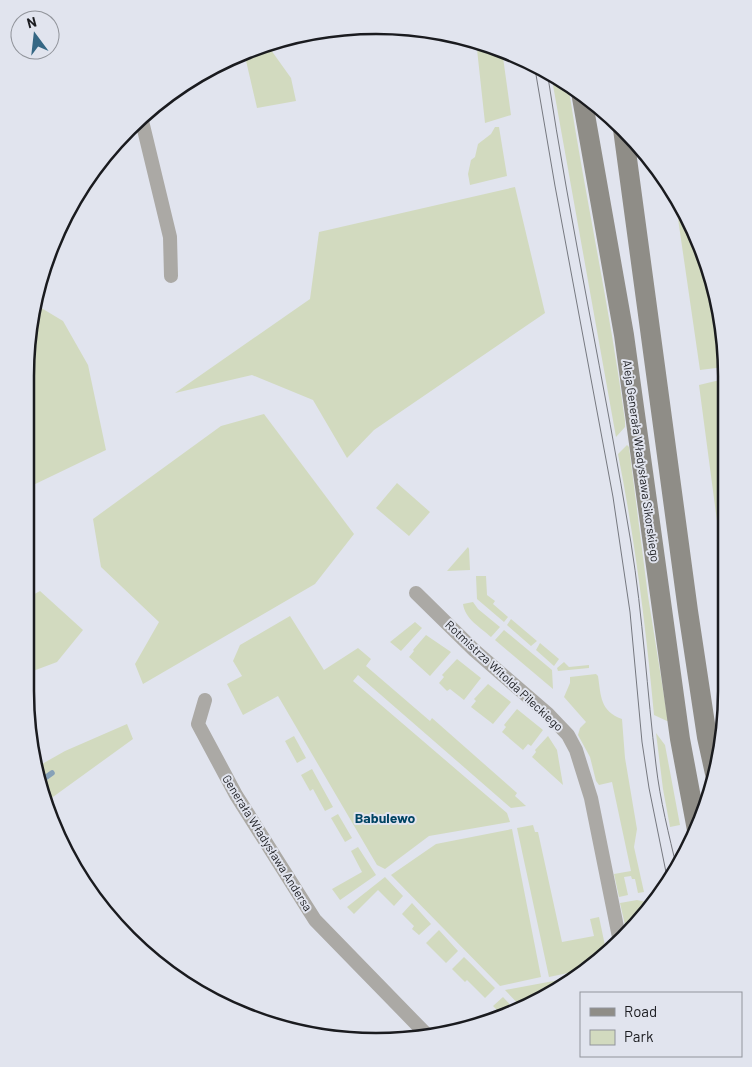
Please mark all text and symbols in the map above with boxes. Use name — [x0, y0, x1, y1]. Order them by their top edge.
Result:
north arrow — [10, 10, 60, 60]
text: N — [25, 13, 38, 31]
street label: Aleja Generała Władysława Sikorskiego — [621, 359, 663, 563]
street label: Rotmistrza Witolda Pileckiego — [443, 617, 566, 733]
street label: Generała Władysława Andersa — [220, 772, 316, 913]
district label: Babulewo — [355, 809, 415, 826]
legend — [580, 992, 742, 1057]
text: Road — [624, 1002, 657, 1020]
text: Park — [624, 1027, 654, 1045]

